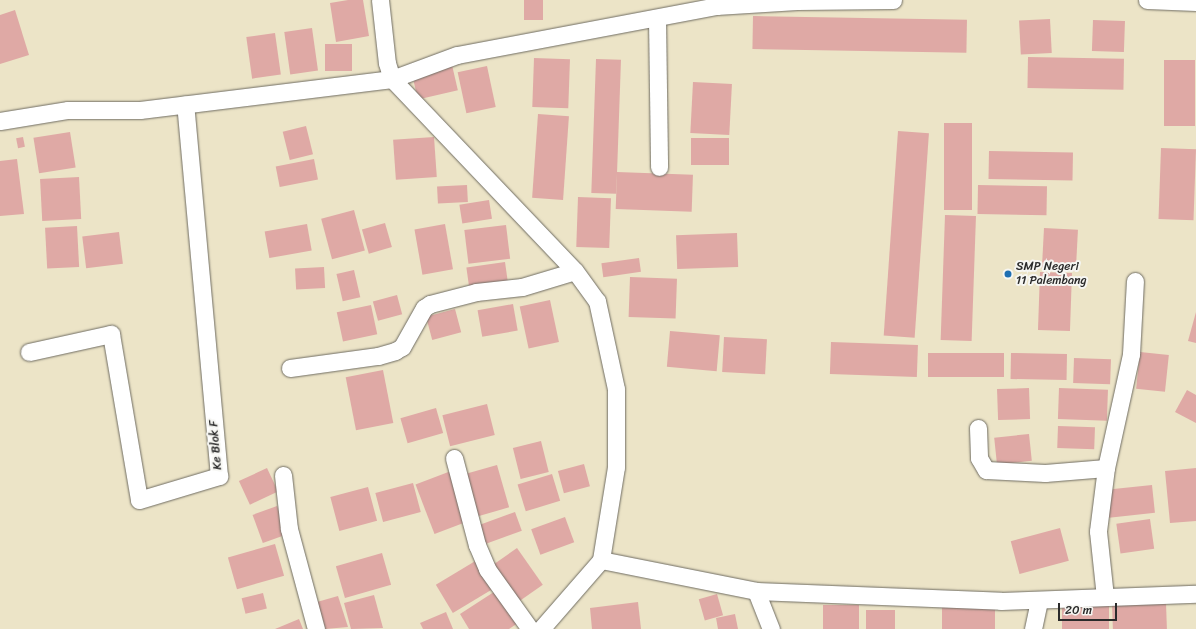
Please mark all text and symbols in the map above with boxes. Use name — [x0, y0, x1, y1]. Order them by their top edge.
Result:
place label: SMP Negeri 11 Palembang — [1016, 260, 1086, 288]
marker: SMP Negeri 11 Palembang — [1003, 269, 1013, 279]
street label: Ke Blok F — [207, 420, 225, 470]
scale bar — [1060, 595, 1119, 621]
text: 20 m — [1065, 599, 1092, 621]

